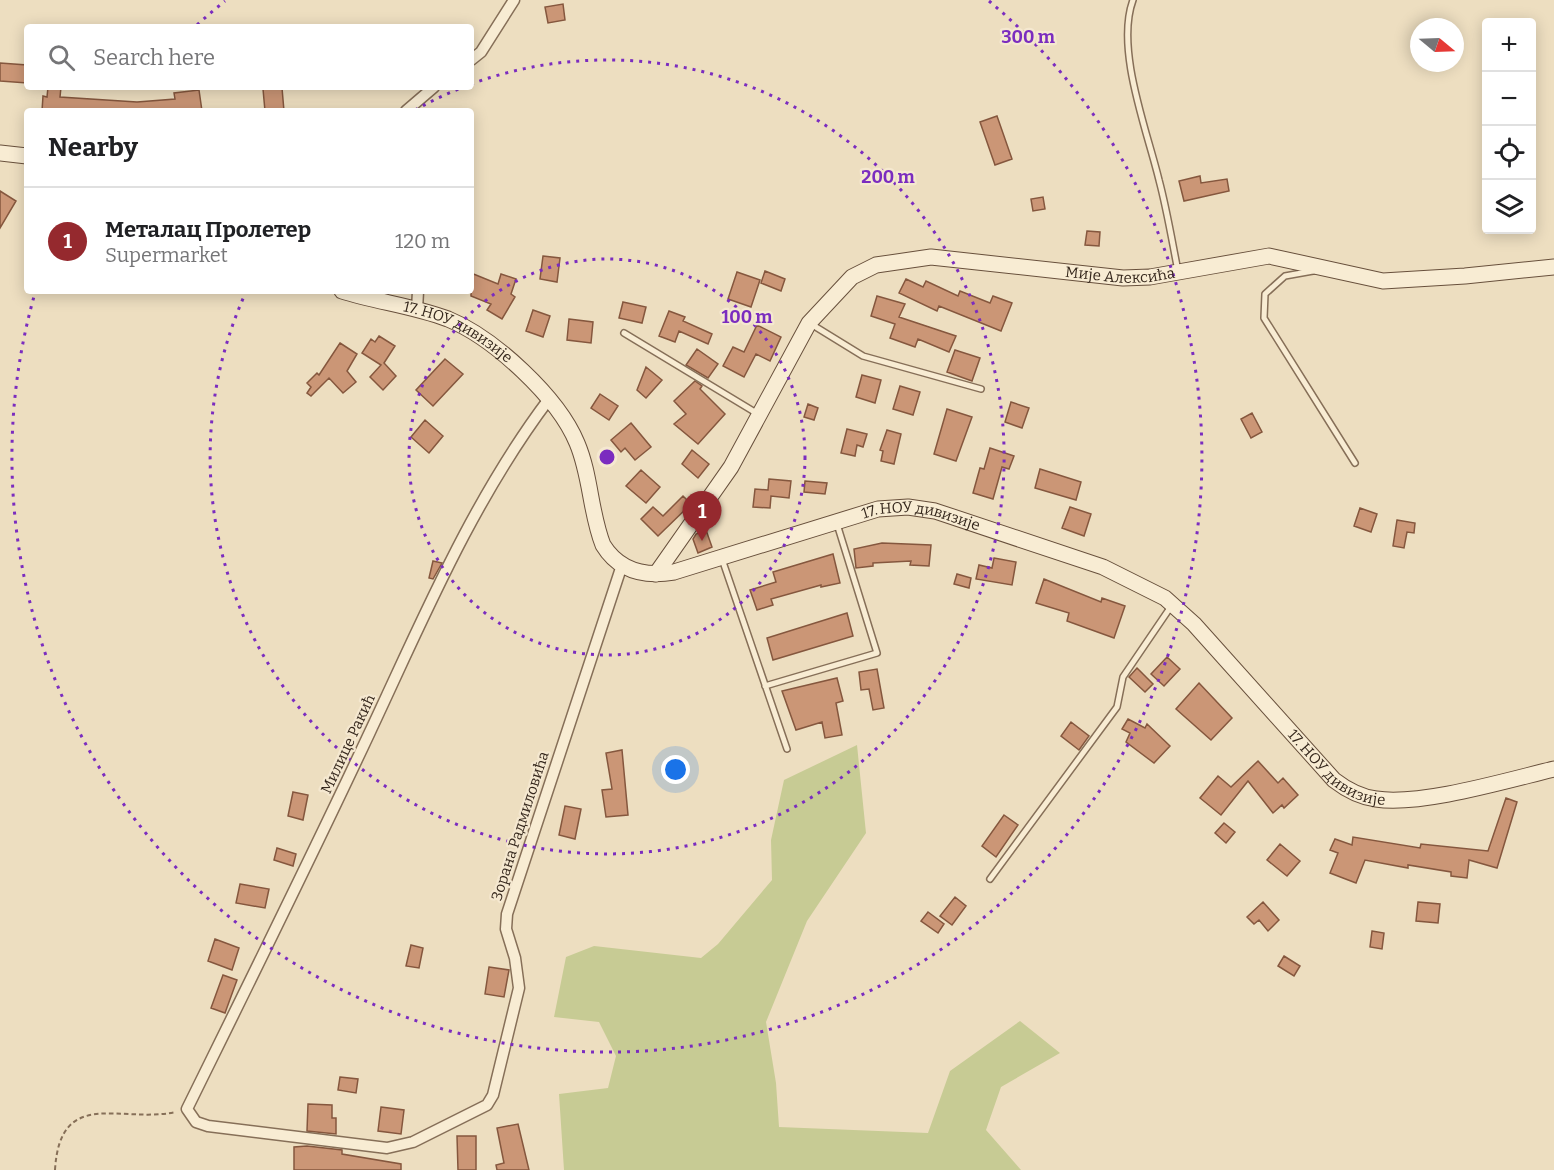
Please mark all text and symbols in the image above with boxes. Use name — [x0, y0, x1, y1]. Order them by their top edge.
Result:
north arrow — [1410, 18, 1464, 72]
map controls — [1482, 18, 1536, 234]
button: + — [1482, 18, 1536, 72]
search box — [24, 24, 474, 90]
text: 300 m — [1001, 26, 1055, 48]
icon: search — [45, 41, 78, 74]
text: Search here — [93, 44, 215, 71]
button: − — [1482, 72, 1536, 126]
button: locate — [1482, 126, 1536, 180]
text: Nearby — [48, 132, 138, 163]
text: 200 m — [861, 166, 915, 188]
button: layers — [1482, 180, 1536, 234]
text: Металац Пролетер — [105, 216, 311, 243]
text: 1 — [63, 229, 72, 253]
text: 120 m — [395, 229, 450, 253]
text: Supermarket — [105, 243, 228, 267]
street label: Мије Алексића — [1064, 263, 1176, 287]
street label: 17. НОУ дивизије — [402, 297, 516, 367]
text: 100 m — [721, 306, 773, 328]
centre of rings — [597, 447, 617, 467]
pin: 1 — [682, 492, 722, 541]
street label: 17. НОУ дивизије — [859, 498, 983, 534]
street label: Милице Ракић — [317, 691, 379, 797]
street label: 17. НОУ дивизије — [1284, 726, 1386, 809]
street label: Зорана Радмиловића — [487, 749, 553, 903]
your location — [661, 755, 690, 784]

